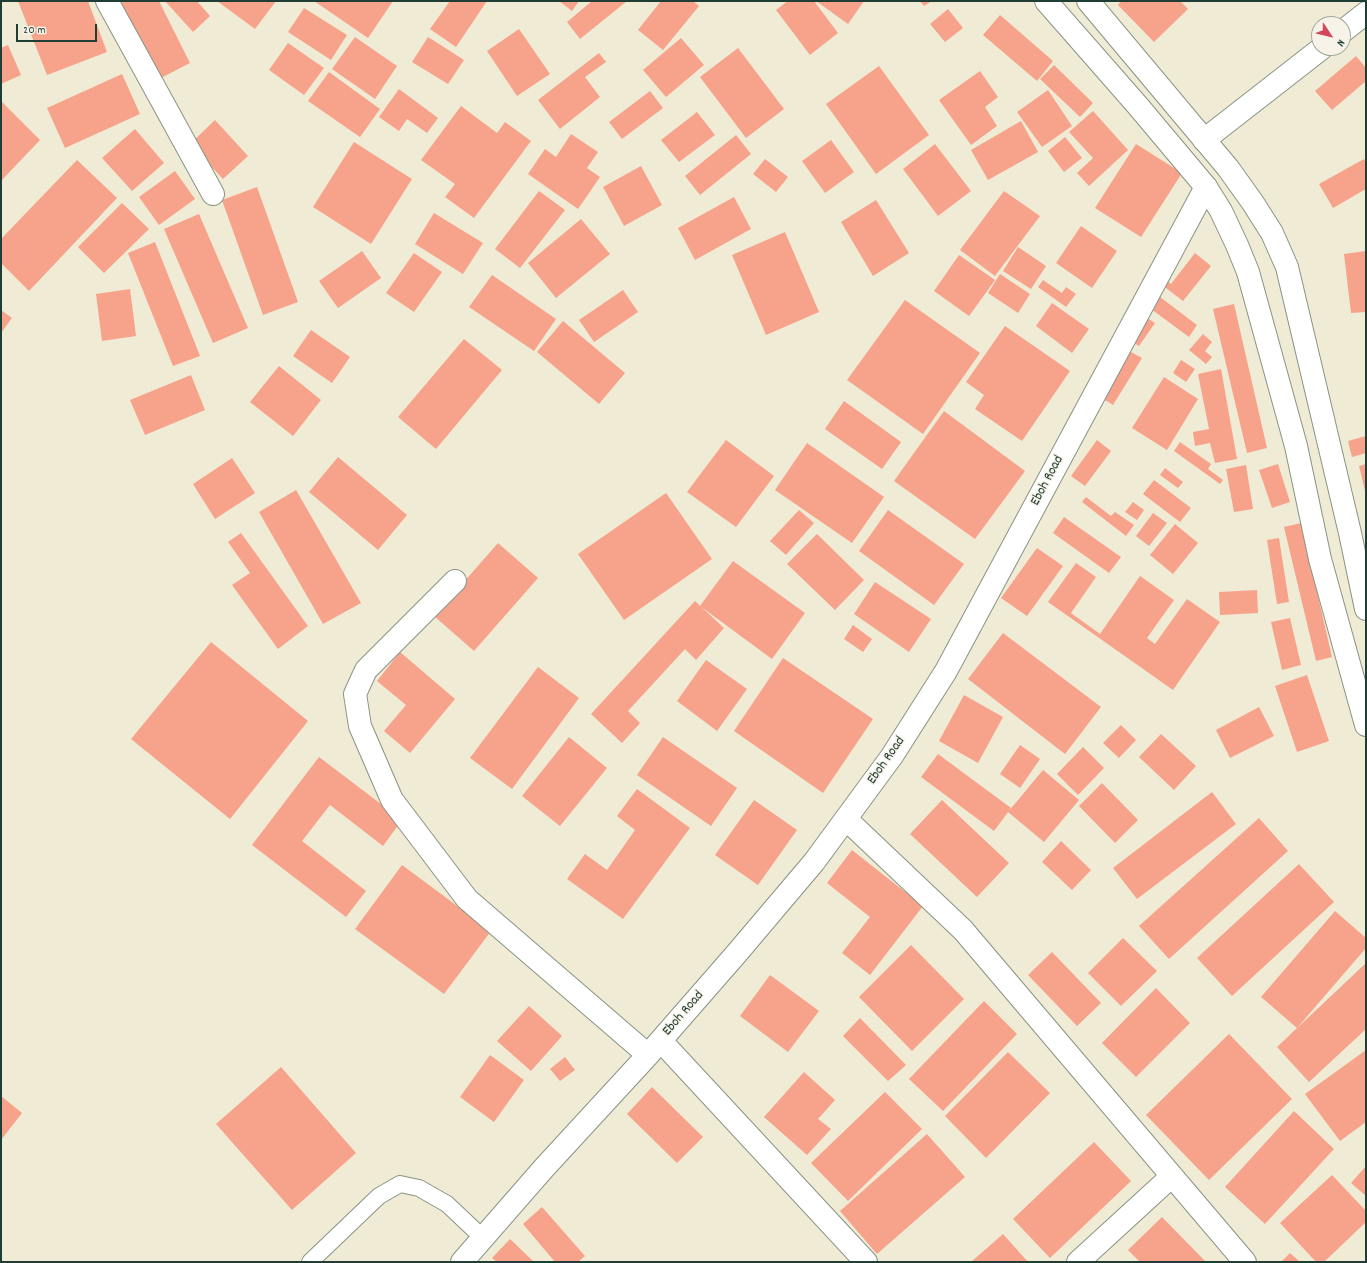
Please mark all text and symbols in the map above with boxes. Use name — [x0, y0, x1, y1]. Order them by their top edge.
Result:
scale bar — [18, 16, 99, 42]
north arrow — [1311, 16, 1351, 56]
text: 20 m — [23, 22, 46, 39]
text: N — [1332, 35, 1348, 49]
street label: Eboh Road — [1028, 453, 1068, 509]
street label: Eboh Road — [865, 734, 909, 788]
street label: Eboh Road — [660, 988, 708, 1040]

